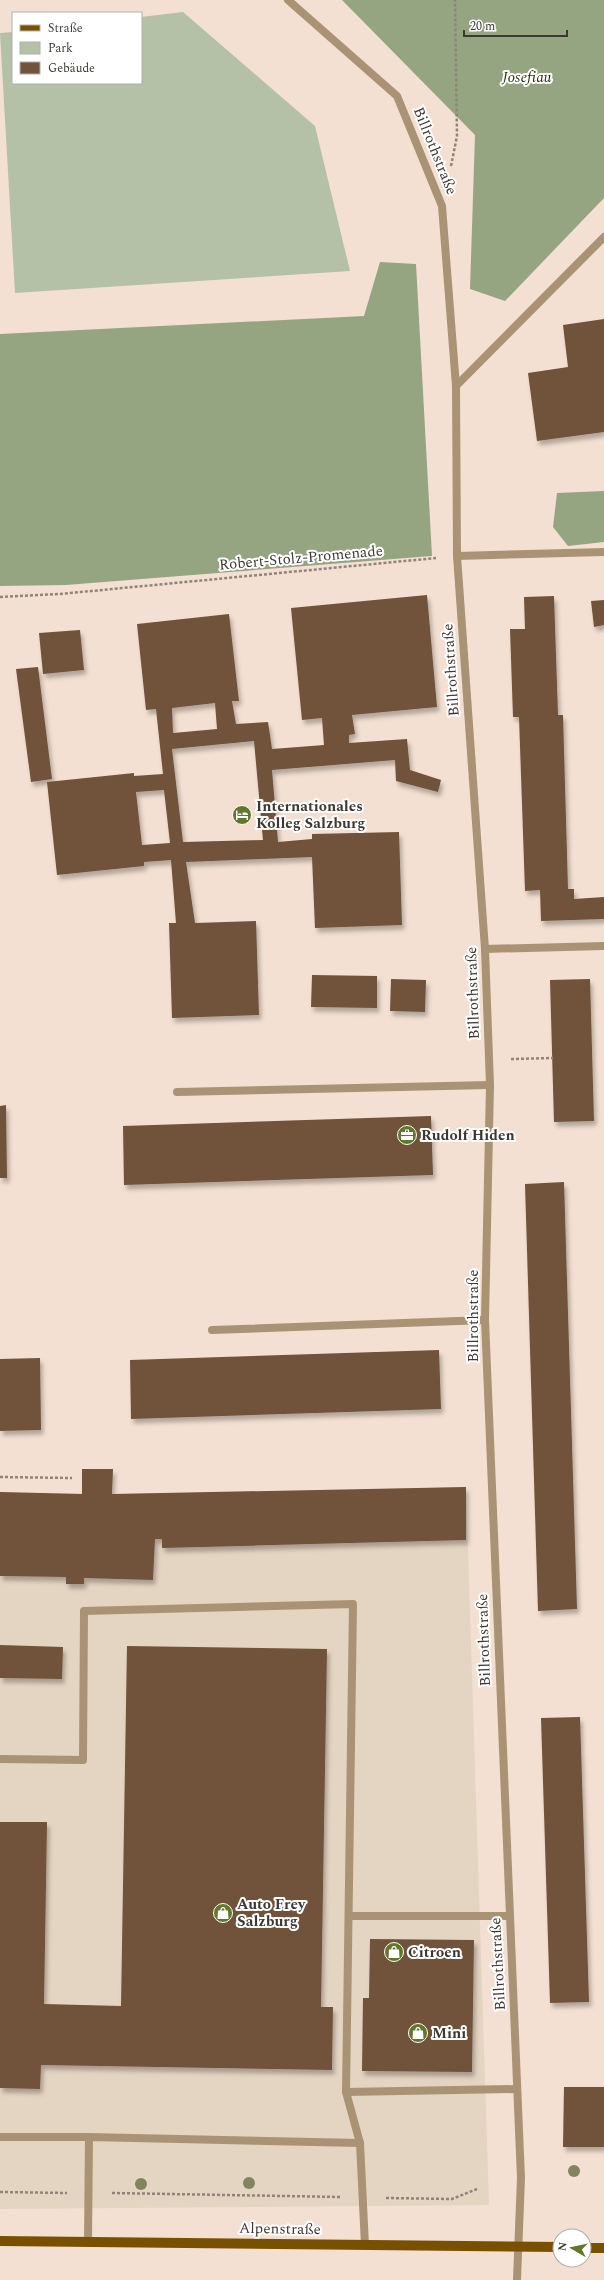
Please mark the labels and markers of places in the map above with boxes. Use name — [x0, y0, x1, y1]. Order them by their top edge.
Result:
place label: Internationales Kolleg Salzburg — [256, 795, 365, 835]
hotel icon: Internationales Kolleg Salzburg — [231, 804, 253, 826]
office icon: Rudolf Hiden — [396, 1124, 418, 1146]
place label: Rudolf Hiden — [421, 1124, 515, 1147]
place label: Auto Frey Salzburg — [237, 1893, 306, 1933]
shop icon: Auto Frey Salzburg — [212, 1902, 234, 1924]
shop icon: Citroen — [383, 1941, 405, 1963]
place label: Citroen — [408, 1941, 461, 1964]
shop icon: Mini — [407, 2022, 429, 2044]
place label: Mini — [432, 2022, 466, 2045]

